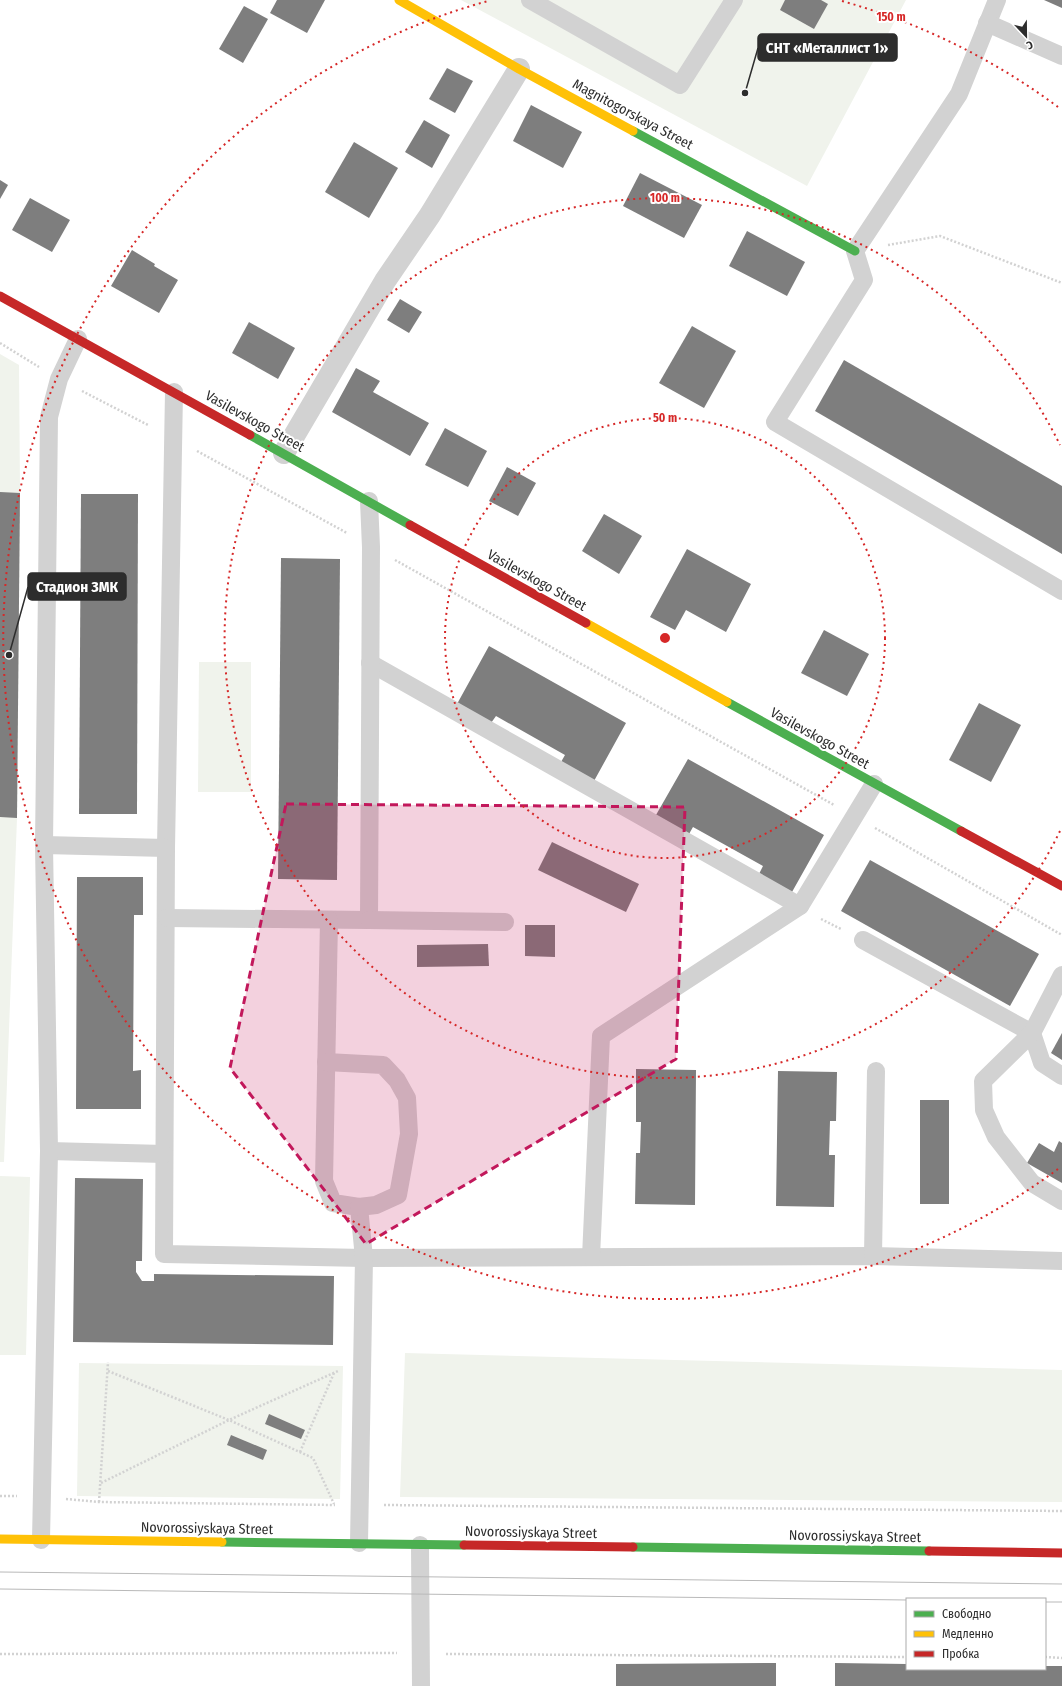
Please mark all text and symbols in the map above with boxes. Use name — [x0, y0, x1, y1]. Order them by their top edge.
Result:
text: 150 m — [876, 10, 906, 24]
north arrow — [1006, 16, 1046, 56]
callout: СНТ «Металлист 1» — [758, 34, 897, 61]
text: С — [1024, 38, 1035, 52]
text: СНТ «Металлист 1» — [766, 39, 888, 57]
street label: Magnitogorskaya Street — [570, 76, 696, 154]
text: 100 m — [650, 191, 680, 205]
street label: Vasilevskogo Street — [202, 387, 308, 456]
text: 50 m — [653, 411, 677, 425]
street label: Vasilevskogo Street — [484, 546, 590, 615]
callout: Стадион ЗМК — [28, 573, 126, 600]
text: Стадион ЗМК — [36, 578, 118, 596]
centre of rings — [658, 631, 672, 645]
street label: Vasilevskogo Street — [767, 704, 873, 773]
street label: Novorossiyskaya Street — [141, 1519, 274, 1538]
street label: Novorossiyskaya Street — [465, 1523, 598, 1542]
street label: Novorossiyskaya Street — [789, 1527, 922, 1546]
legend — [906, 1598, 1046, 1670]
text: Свободно — [942, 1607, 991, 1621]
text: Медленно — [942, 1627, 994, 1641]
text: Пробка — [942, 1647, 980, 1661]

